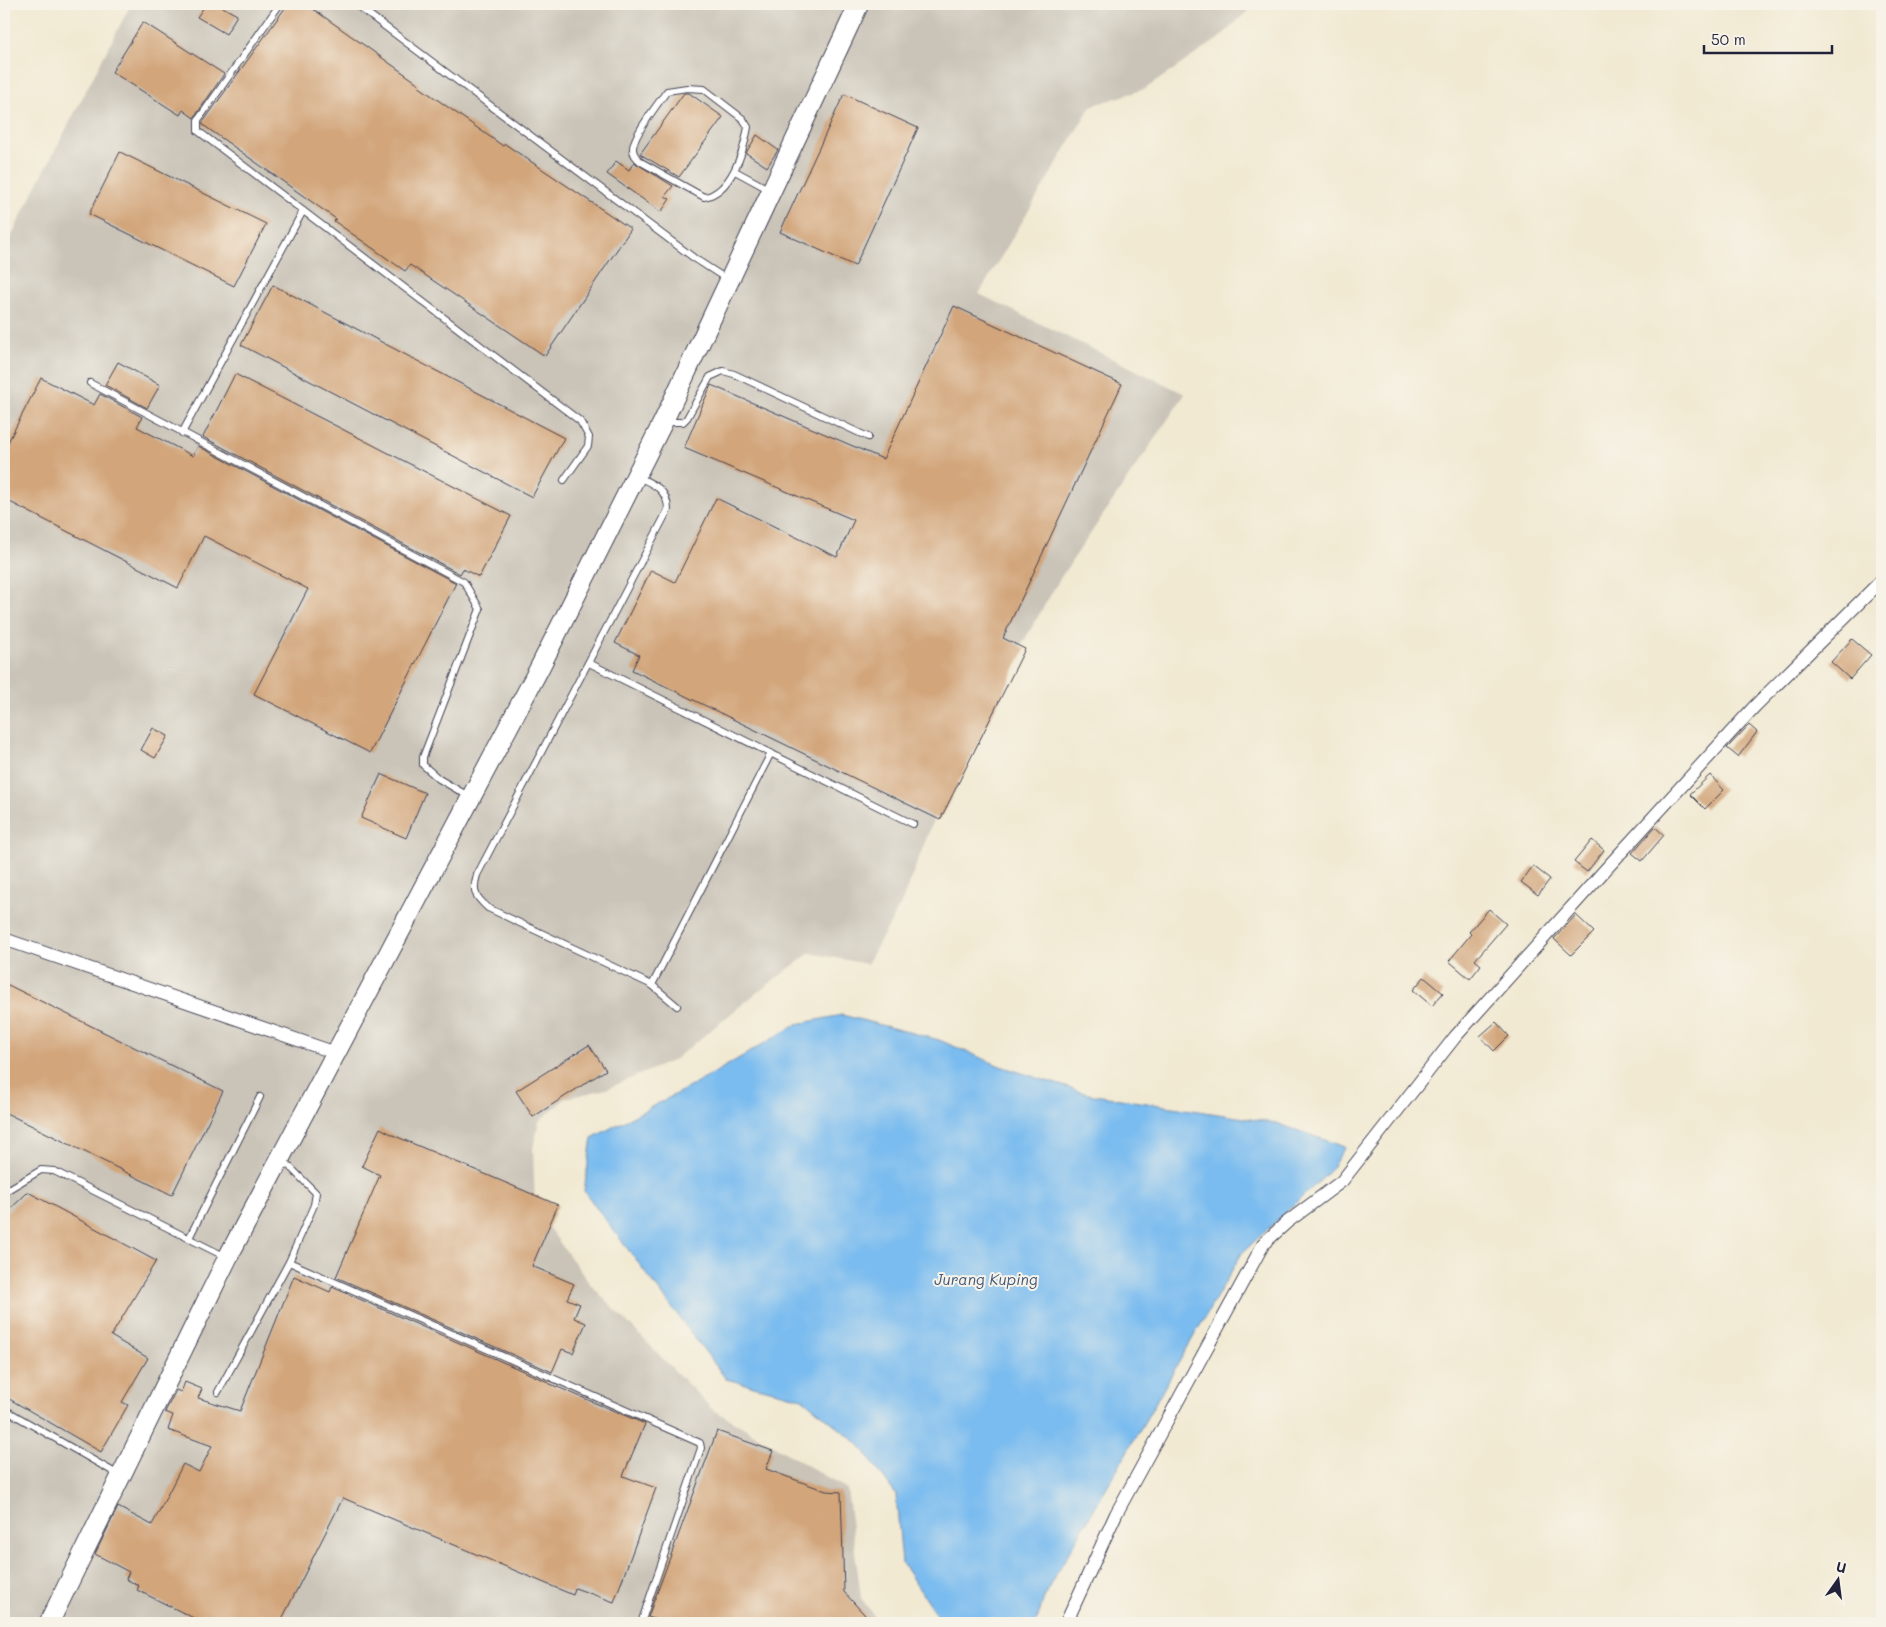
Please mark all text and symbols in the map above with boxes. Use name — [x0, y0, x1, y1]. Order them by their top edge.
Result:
scale bar — [1704, 22, 1831, 54]
text: 50 m — [1711, 29, 1746, 49]
water label: Jurang Kuping — [934, 1269, 1038, 1289]
north arrow — [1814, 1554, 1864, 1604]
text: U — [1834, 1556, 1848, 1577]

